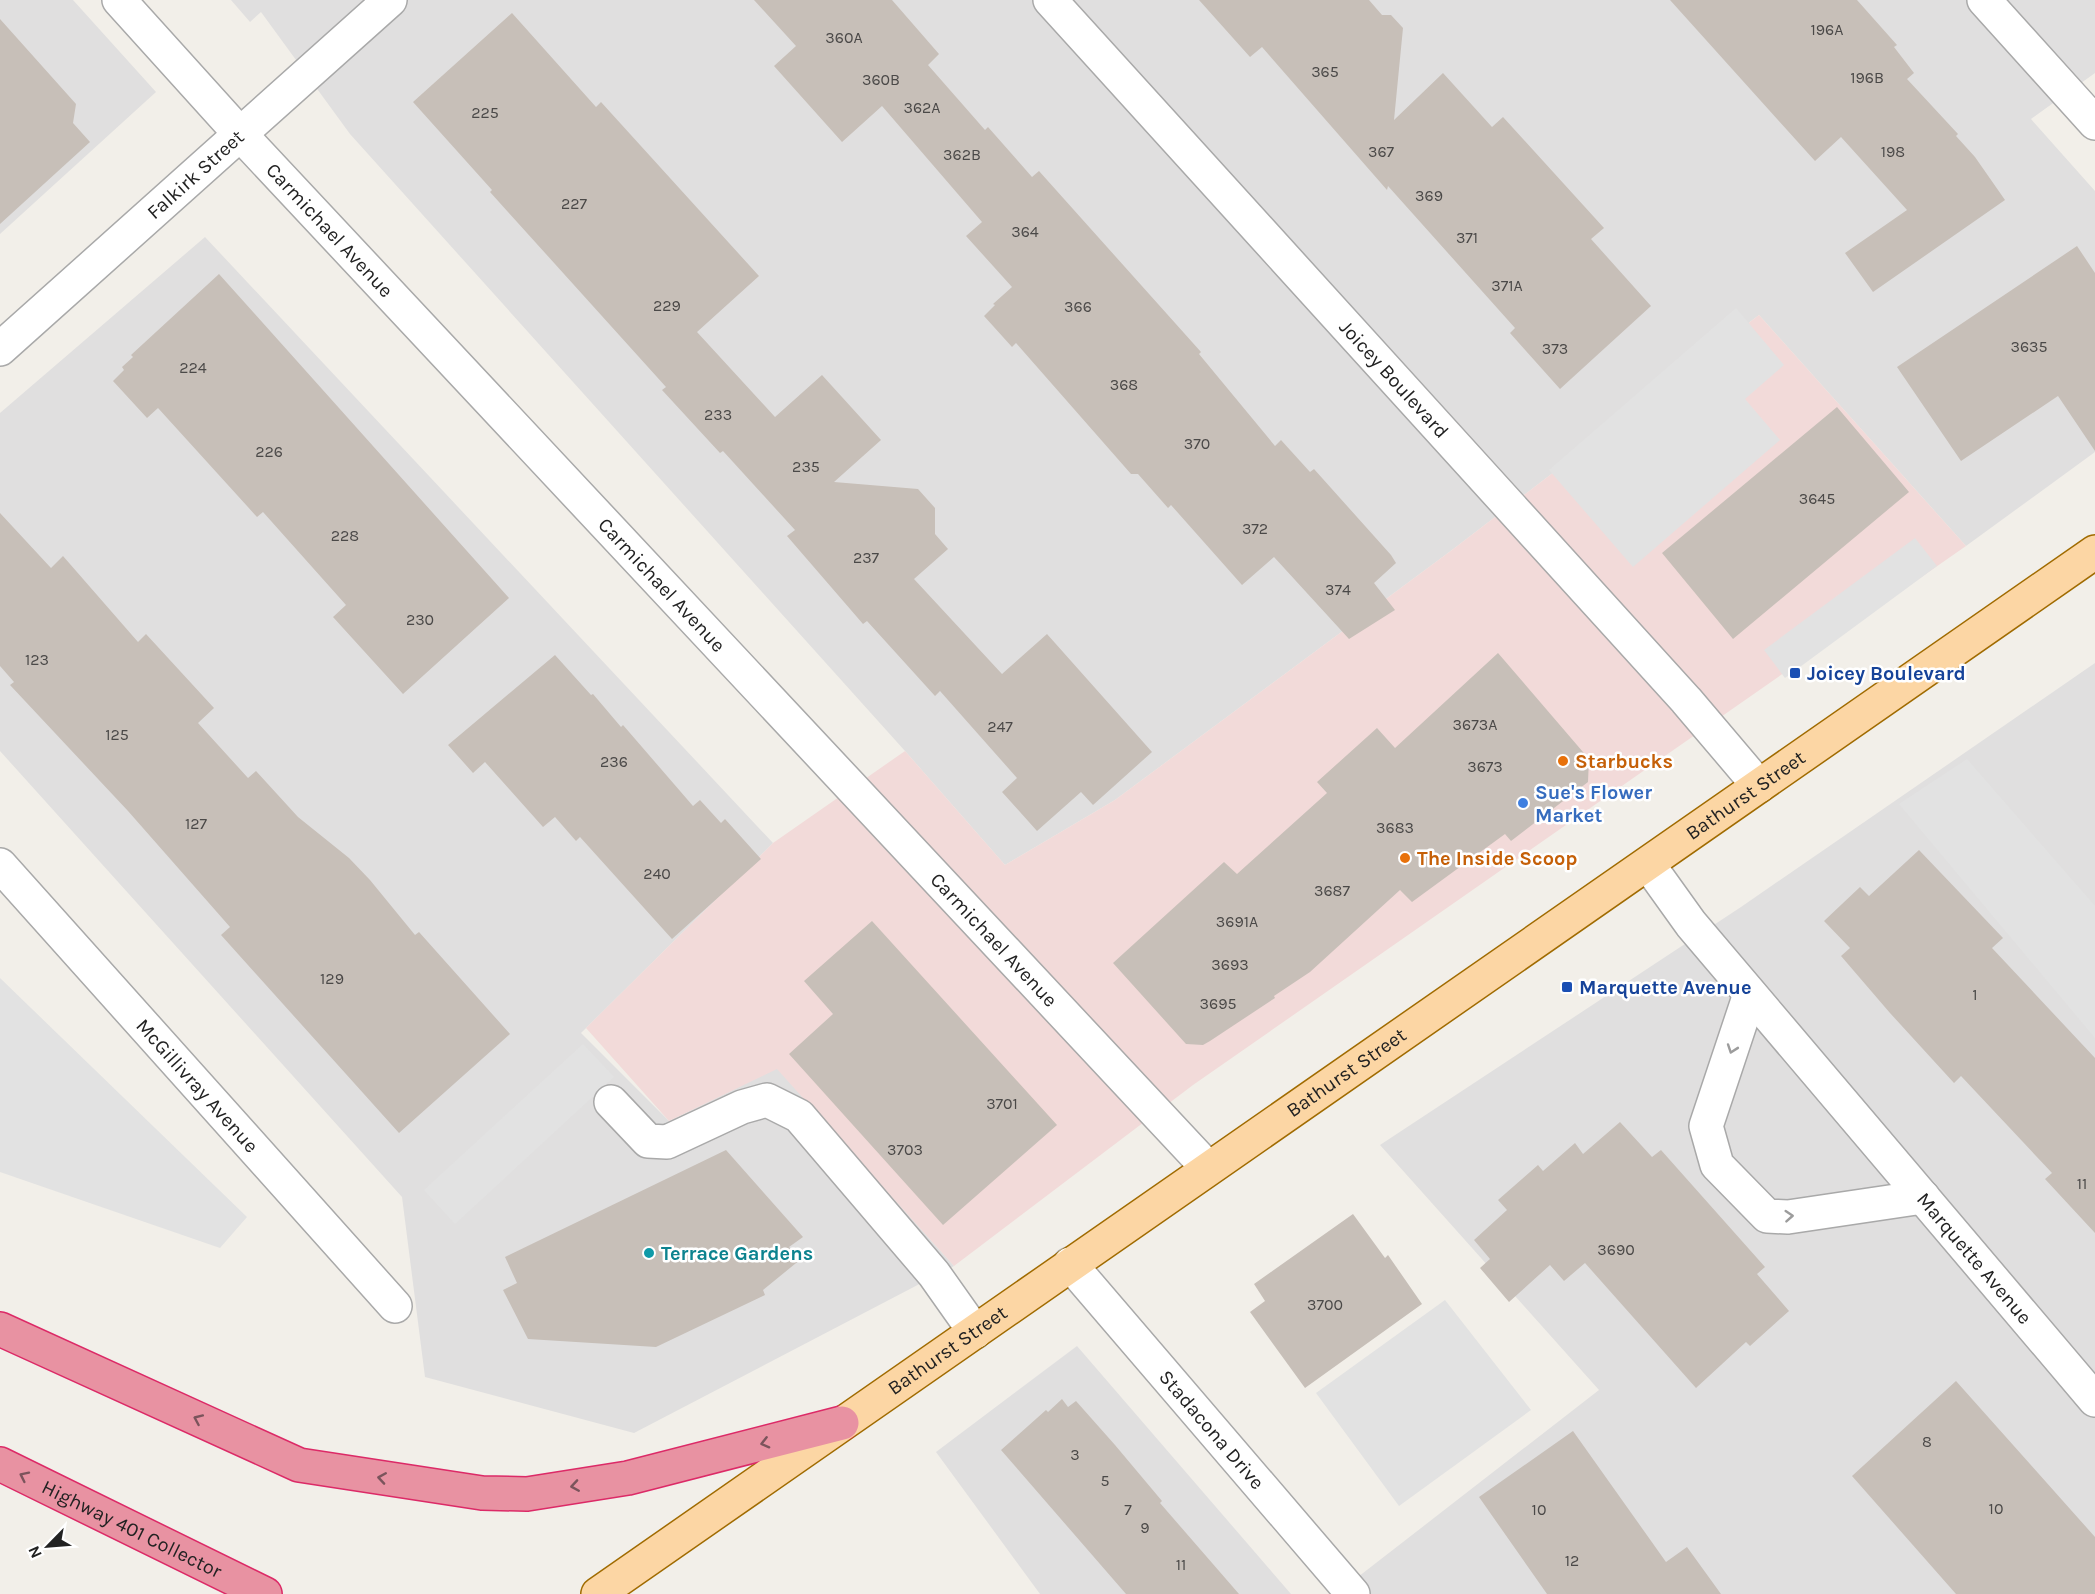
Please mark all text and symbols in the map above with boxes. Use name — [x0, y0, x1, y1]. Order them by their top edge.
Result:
house number: 196A — [1811, 20, 1843, 39]
house number: 360A — [825, 28, 863, 47]
house number: 365 — [1311, 62, 1339, 81]
house number: 196B — [1850, 68, 1884, 87]
house number: 360B — [862, 70, 900, 89]
house number: 362A — [903, 98, 941, 117]
house number: 225 — [471, 103, 499, 122]
street label: Falkirk Street — [142, 125, 249, 224]
house number: 367 — [1368, 142, 1395, 161]
house number: 198 — [1881, 142, 1905, 161]
house number: 362B — [943, 145, 981, 164]
street label: Carmichael Avenue — [262, 158, 398, 302]
house number: 369 — [1415, 186, 1443, 205]
house number: 227 — [561, 194, 588, 213]
house number: 364 — [1011, 222, 1039, 241]
house number: 371 — [1456, 228, 1478, 247]
house number: 371A — [1491, 276, 1523, 295]
house number: 229 — [653, 296, 681, 315]
house number: 366 — [1064, 297, 1092, 316]
street label: Joicey Boulevard — [1335, 315, 1454, 443]
house number: 3635 — [2010, 337, 2048, 356]
house number: 373 — [1542, 339, 1568, 358]
house number: 224 — [179, 358, 207, 377]
house number: 368 — [1110, 375, 1138, 394]
house number: 233 — [704, 405, 732, 424]
house number: 370 — [1184, 434, 1210, 453]
house number: 226 — [255, 442, 283, 461]
house number: 235 — [792, 457, 820, 476]
house number: 3645 — [1799, 489, 1835, 508]
street label: Carmichael Avenue — [594, 513, 730, 657]
house number: 372 — [1242, 519, 1268, 538]
house number: 228 — [331, 526, 359, 545]
house number: 237 — [853, 548, 880, 567]
house number: 374 — [1325, 580, 1351, 599]
house number: 230 — [406, 610, 434, 629]
house number: 123 — [25, 650, 49, 669]
place label: Joicey Boulevard — [1807, 662, 1966, 685]
marker: Joicey Boulevard — [1788, 666, 1802, 680]
house number: 3673A — [1453, 715, 1497, 734]
house number: 247 — [987, 717, 1013, 736]
house number: 125 — [105, 725, 129, 744]
street label: Bathurst Street — [1681, 745, 1810, 844]
place label: Starbucks — [1575, 750, 1673, 773]
house number: 236 — [600, 752, 628, 771]
marker: Starbucks — [1556, 754, 1570, 768]
house number: 3673 — [1467, 757, 1503, 776]
place label: Sue's Flower Market — [1535, 781, 1652, 827]
marker: Sue's Flower Market — [1516, 796, 1530, 810]
house number: 127 — [185, 814, 208, 833]
house number: 3683 — [1376, 818, 1414, 837]
place label: The Inside Scoop — [1417, 847, 1578, 870]
marker: The Inside Scoop — [1398, 851, 1412, 865]
house number: 240 — [643, 864, 671, 883]
street label: Carmichael Avenue — [926, 868, 1062, 1011]
house number: 3687 — [1314, 881, 1350, 900]
house number: 3691A — [1216, 912, 1258, 931]
house number: 3693 — [1211, 955, 1249, 974]
house number: 129 — [320, 969, 344, 988]
place label: Marquette Avenue — [1579, 976, 1752, 999]
marker: Marquette Avenue — [1560, 980, 1574, 994]
house number: 1 — [1972, 985, 1978, 1004]
house number: 3695 — [1200, 994, 1236, 1013]
street label: McGillivray Avenue — [132, 1014, 263, 1157]
street label: Bathurst Street — [1282, 1023, 1411, 1122]
one-way arrow — [1726, 1043, 1739, 1054]
house number: 3701 — [986, 1094, 1018, 1113]
house number: 3703 — [887, 1140, 923, 1159]
house number: 11 — [2077, 1174, 2087, 1193]
street label: Marquette Avenue — [1912, 1188, 2037, 1329]
one-way arrow — [1785, 1210, 1794, 1223]
house number: 3690 — [1597, 1240, 1635, 1259]
place label: Terrace Gardens — [661, 1242, 813, 1265]
marker: Terrace Gardens — [642, 1246, 656, 1260]
house number: 3700 — [1307, 1295, 1343, 1314]
street label: Bathurst Street — [883, 1300, 1012, 1399]
street label: Stadacona Drive — [1155, 1365, 1269, 1494]
one-way arrow — [193, 1414, 204, 1426]
house number: 8 — [1922, 1432, 1932, 1451]
one-way arrow — [760, 1436, 771, 1448]
house number: 3 — [1070, 1445, 1080, 1464]
one-way arrow — [20, 1471, 31, 1483]
house number: 5 — [1100, 1471, 1110, 1490]
one-way arrow — [377, 1472, 386, 1484]
street label: Highway 401 Collector — [38, 1475, 226, 1583]
one-way arrow — [570, 1480, 580, 1492]
house number: 10 — [1989, 1499, 2003, 1518]
house number: 7 — [1124, 1500, 1132, 1519]
house number: 10 — [1532, 1500, 1546, 1519]
north arrow — [18, 1516, 78, 1576]
house number: 9 — [1140, 1518, 1150, 1537]
text: N — [24, 1543, 46, 1561]
house number: 12 — [1565, 1551, 1579, 1570]
house number: 11 — [1176, 1555, 1186, 1574]

